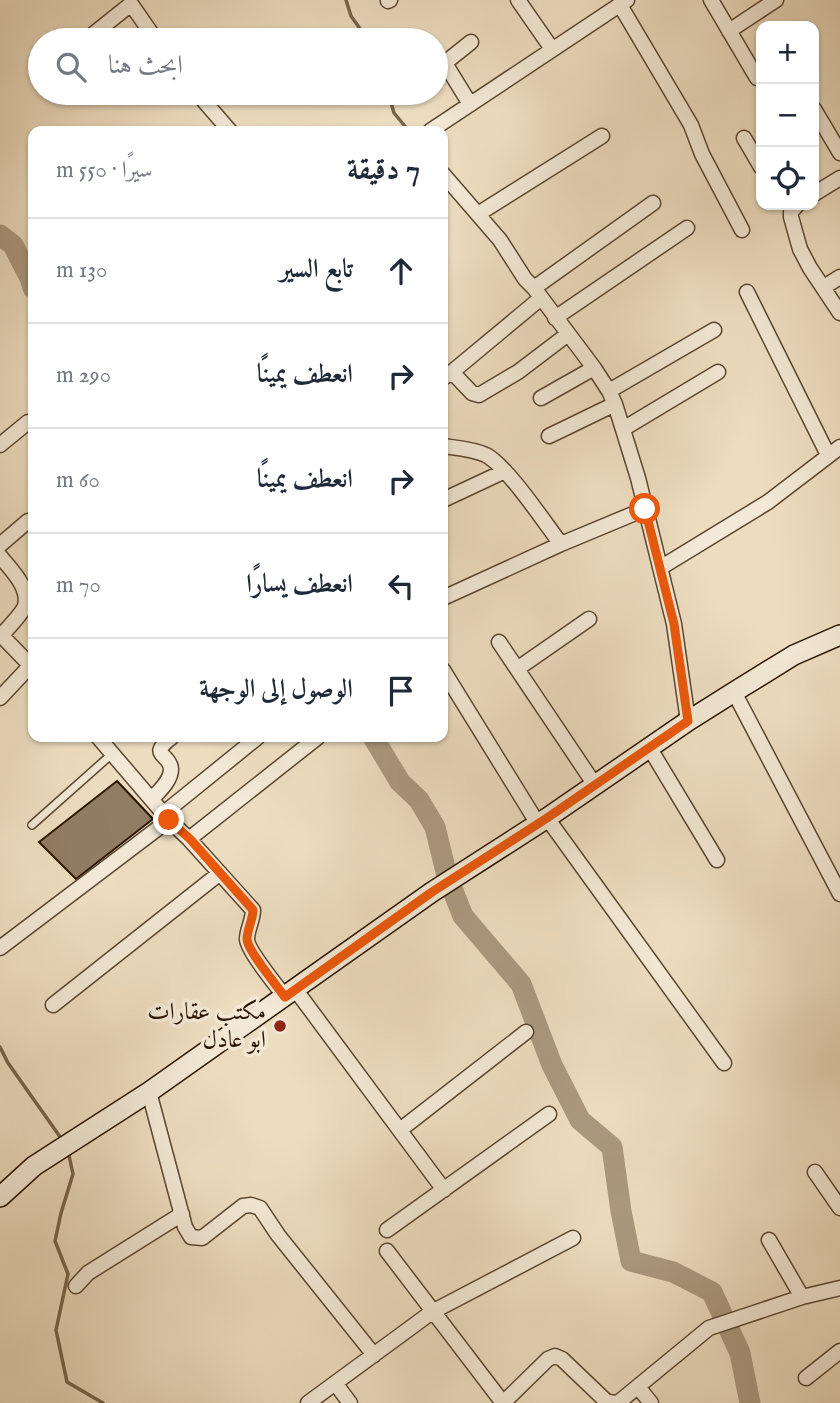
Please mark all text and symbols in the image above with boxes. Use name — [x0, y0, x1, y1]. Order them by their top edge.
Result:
map controls — [756, 21, 819, 210]
button: + — [756, 21, 819, 84]
search box — [28, 28, 448, 105]
icon: search — [52, 48, 90, 86]
text: ابحث هنا — [108, 49, 183, 82]
button: − — [756, 84, 819, 147]
button: locate — [756, 147, 819, 210]
text: 7 دقيقة — [347, 152, 420, 190]
text: سيرًا · 550 m — [56, 156, 153, 185]
icon: ahead — [382, 252, 420, 290]
text: تابع السير — [279, 253, 353, 286]
text: 130 m — [56, 256, 107, 285]
icon: right — [382, 357, 420, 395]
text: انعطف يمينًا — [257, 358, 353, 391]
text: 290 m — [56, 361, 111, 390]
icon: right — [382, 462, 420, 500]
text: انعطف يمينًا — [257, 463, 353, 496]
text: 60 m — [56, 466, 100, 495]
route start — [629, 493, 660, 524]
icon: left — [382, 567, 420, 605]
text: انعطف يسارًا — [246, 568, 353, 601]
text: 70 m — [56, 571, 101, 600]
icon: arrive — [382, 672, 420, 710]
text: الوصول إلى الوجهة — [199, 673, 353, 706]
route end — [153, 804, 184, 835]
place label: مكتب عقارات ابو عادل — [147, 997, 266, 1056]
marker: مكتب عقارات ابو عادل — [272, 1018, 288, 1034]

